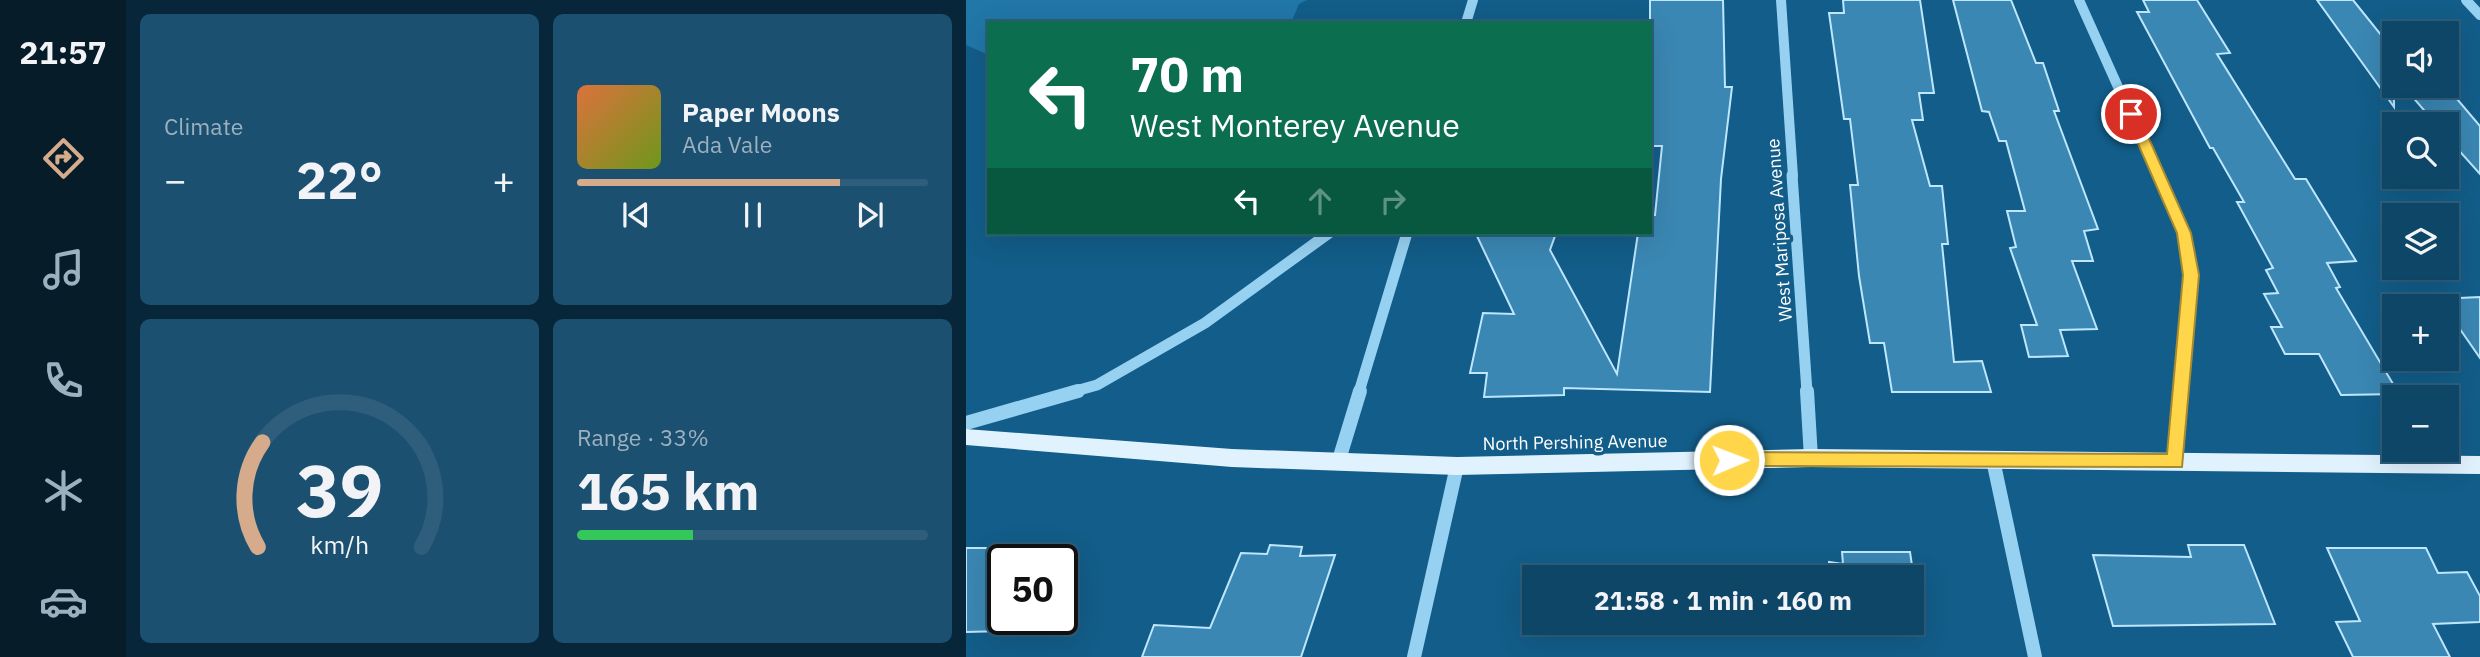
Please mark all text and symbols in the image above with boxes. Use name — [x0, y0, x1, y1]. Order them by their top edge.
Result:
map controls — [2382, 21, 2459, 462]
button: sound — [2382, 21, 2459, 98]
text: 21:57 — [19, 31, 107, 73]
text: 70 m — [1130, 42, 1244, 105]
icon: left — [1015, 49, 1106, 140]
pin — [2101, 84, 2161, 144]
text: Paper Moons — [682, 95, 840, 129]
icon: arrive — [2112, 95, 2150, 133]
text: West Monterey Avenue — [1130, 104, 1460, 146]
text: Climate — [164, 111, 243, 141]
button: search — [2382, 112, 2459, 189]
text: Ada Vale — [682, 129, 772, 159]
icon: directions — [39, 134, 88, 183]
street label: West Mariposa Avenue — [1761, 138, 1797, 322]
text: 22° — [296, 146, 383, 213]
text: − — [164, 155, 187, 204]
text: + — [492, 155, 515, 204]
icon: left — [1228, 182, 1266, 220]
icon: ahead — [1301, 182, 1339, 220]
icon: right — [1374, 182, 1412, 220]
icon: previous — [617, 196, 655, 234]
icon: pause — [734, 196, 772, 234]
icon: next — [851, 196, 889, 234]
button: layers — [2382, 203, 2459, 280]
icon: music — [39, 245, 88, 294]
button: + — [2382, 294, 2459, 371]
icon: phone — [39, 356, 88, 405]
button: − — [2382, 385, 2459, 462]
text: Range · 33% — [577, 422, 709, 452]
position arrow — [1692, 423, 1766, 497]
street label: North Pershing Avenue — [1482, 429, 1668, 455]
text: 39 — [296, 442, 383, 537]
text: 165 km — [577, 457, 759, 524]
icon: climate — [39, 466, 88, 515]
text: km/h — [310, 528, 369, 561]
speed limit sign: 50 — [987, 544, 1078, 635]
icon: car — [39, 577, 88, 626]
text: 21:58 · 1 min · 160 m — [1594, 583, 1852, 617]

